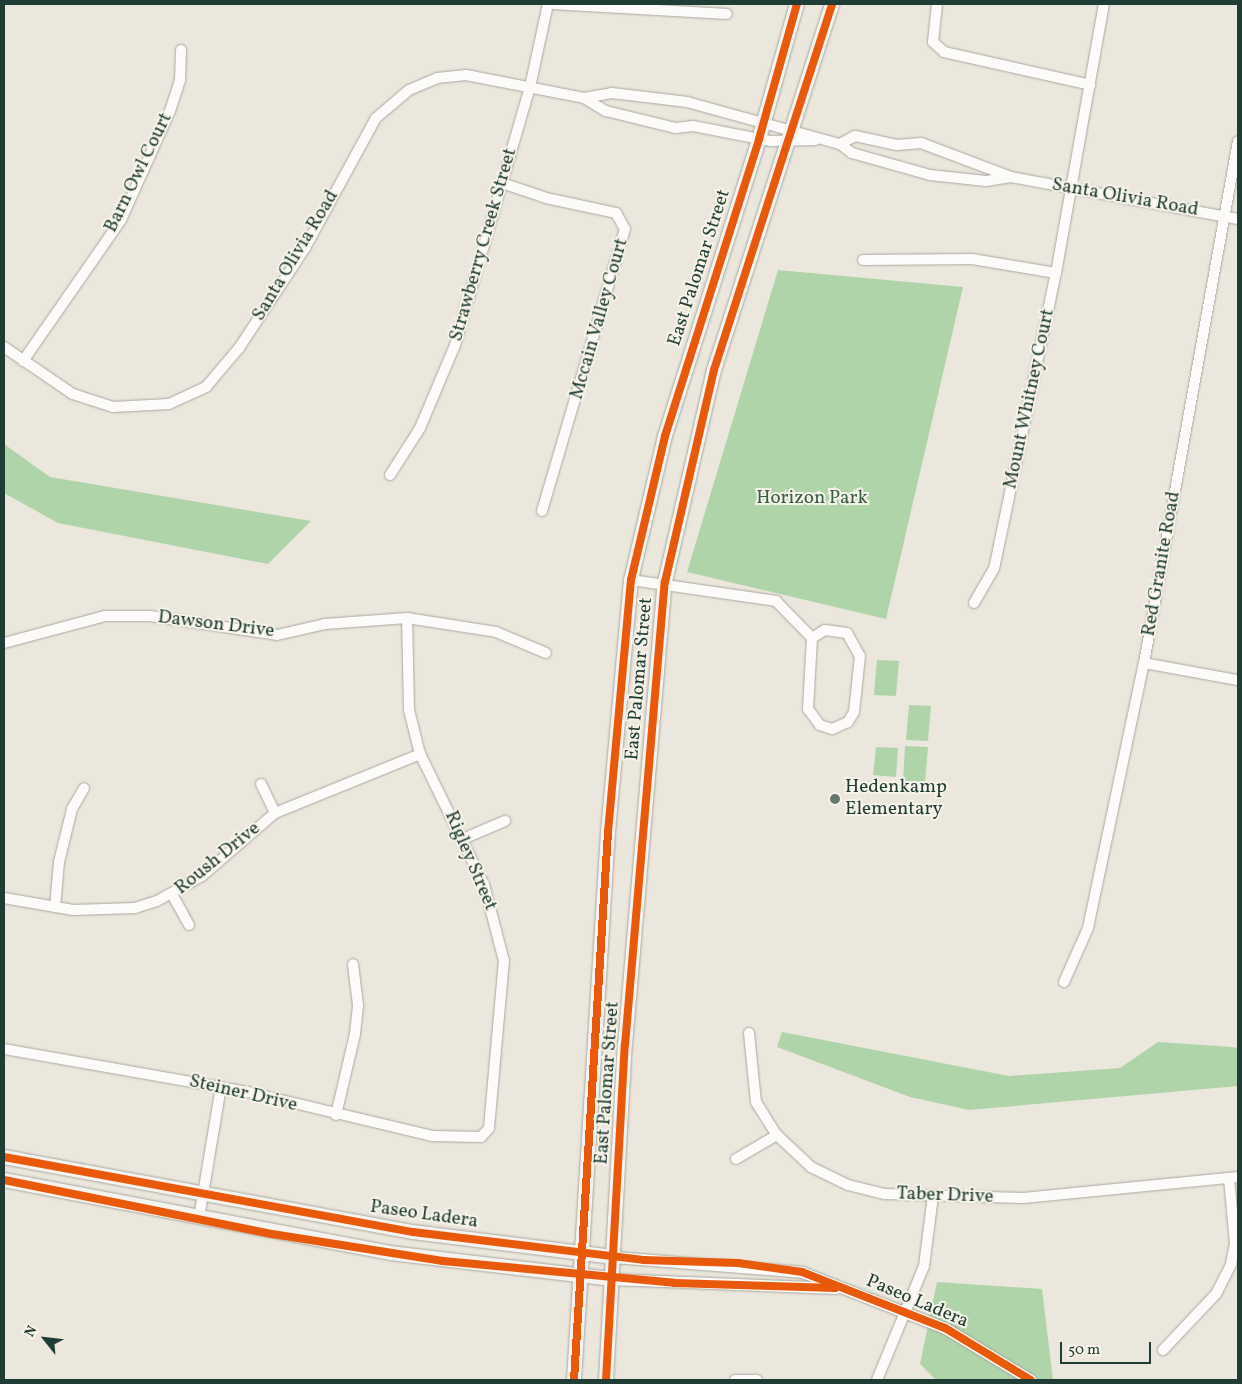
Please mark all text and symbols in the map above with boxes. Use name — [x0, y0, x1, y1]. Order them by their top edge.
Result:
street label: Barn Owl Court — [100, 109, 178, 237]
street label: Strawberry Creek Street — [445, 146, 523, 344]
street label: Santa Olivia Road — [1050, 174, 1200, 222]
street label: Santa Olivia Road — [248, 187, 344, 325]
street label: East Palomar Street — [664, 187, 736, 349]
street label: Mccain Valley Court — [566, 235, 634, 403]
street label: Mount Whitney Court — [1000, 306, 1060, 492]
park label: Horizon Park — [756, 488, 868, 510]
street label: Red Granite Road — [1138, 490, 1186, 638]
street label: East Palomar Street — [622, 597, 658, 761]
street label: Dawson Drive — [156, 607, 276, 643]
place label: Hedenkamp Elementary — [845, 777, 947, 821]
marker: Hedenkamp Elementary — [829, 793, 841, 805]
street label: Rigley Street — [439, 807, 501, 915]
street label: Roush Drive — [171, 818, 265, 900]
street label: East Palomar Street — [591, 1001, 625, 1165]
street label: Steiner Drive — [187, 1070, 299, 1118]
street label: Taber Drive — [896, 1183, 994, 1209]
street label: Paseo Ladera — [369, 1196, 479, 1234]
street label: Paseo Ladera — [862, 1270, 972, 1334]
north arrow — [20, 1314, 70, 1364]
text: N — [21, 1322, 42, 1341]
scale bar — [1062, 1332, 1153, 1364]
text: 50 m — [1068, 1340, 1100, 1361]

